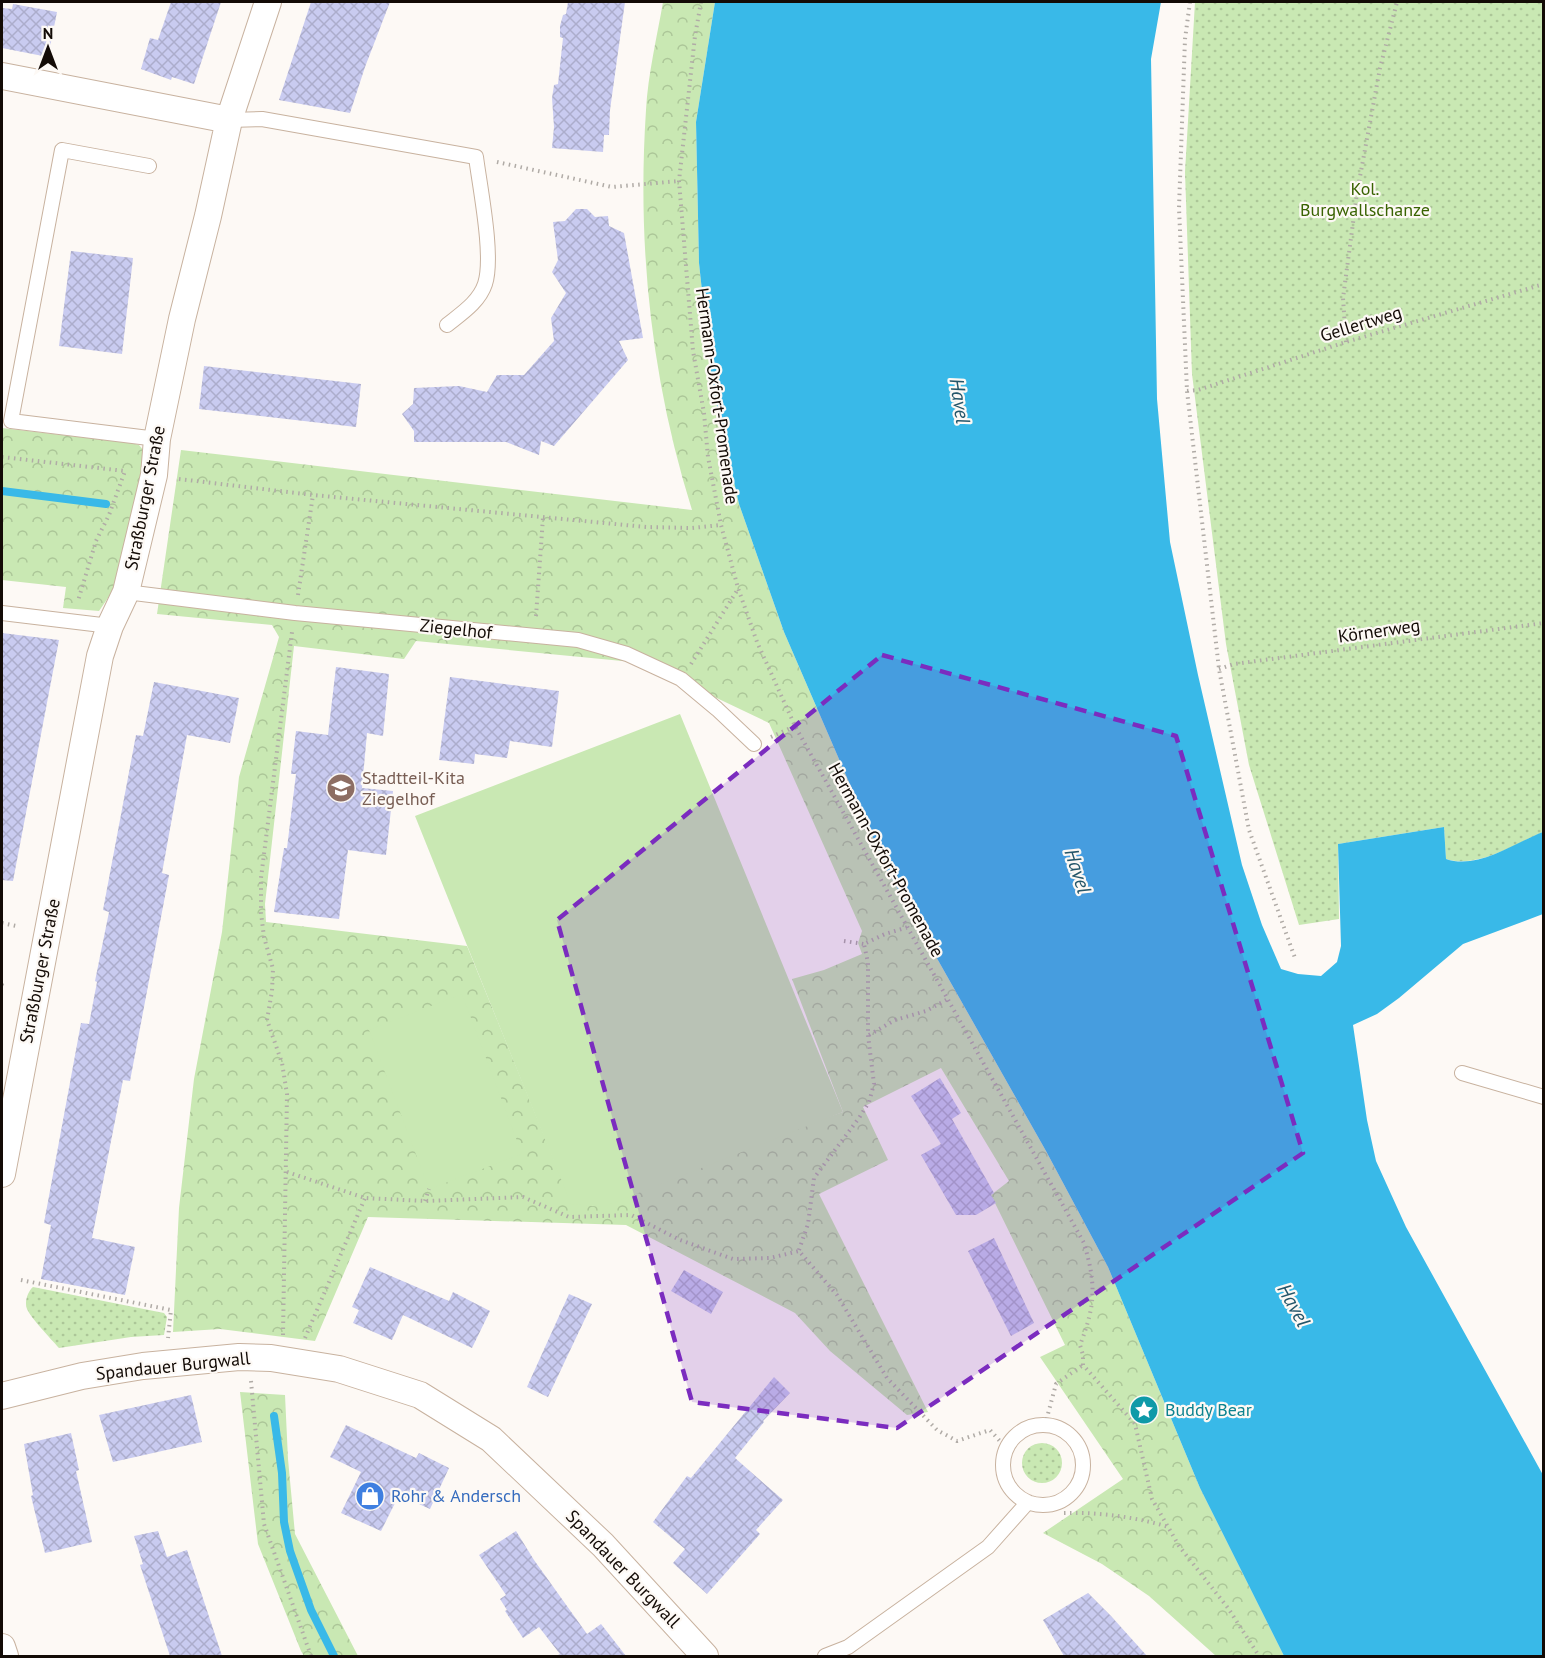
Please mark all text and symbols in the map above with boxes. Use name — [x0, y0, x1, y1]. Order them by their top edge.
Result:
north arrow — [18, 18, 78, 78]
text: N — [43, 23, 53, 43]
park label: Kol. Burgwallschanze — [1300, 177, 1430, 221]
street label: Hermann-Oxfort-Promenade — [691, 286, 744, 506]
street label: Gellertweg — [1317, 300, 1404, 347]
water label: Havel — [944, 376, 977, 426]
street label: Straßburger Straße — [119, 423, 170, 572]
street label: Ziegelhof — [419, 613, 495, 644]
street label: Körnerweg — [1336, 613, 1421, 648]
street label: Hermann-Oxfort-Promenade — [823, 759, 949, 961]
place label: Stadtteil-Kita Ziegelhof — [362, 766, 465, 810]
school or university icon: Stadtteil-Kita Ziegelhof — [325, 772, 357, 804]
water label: Havel — [1059, 845, 1098, 897]
street label: Straßburger Straße — [14, 896, 65, 1045]
water label: Havel — [1272, 1279, 1317, 1332]
street label: Spandauer Burgwall — [95, 1346, 252, 1385]
place icon: Buddy Bear — [1128, 1394, 1160, 1426]
place label: Buddy Bear — [1165, 1398, 1252, 1421]
shop icon: Rohr & Andersch — [354, 1480, 386, 1512]
place label: Rohr & Andersch — [391, 1484, 521, 1507]
street label: Spandauer Burgwall — [561, 1505, 686, 1633]

